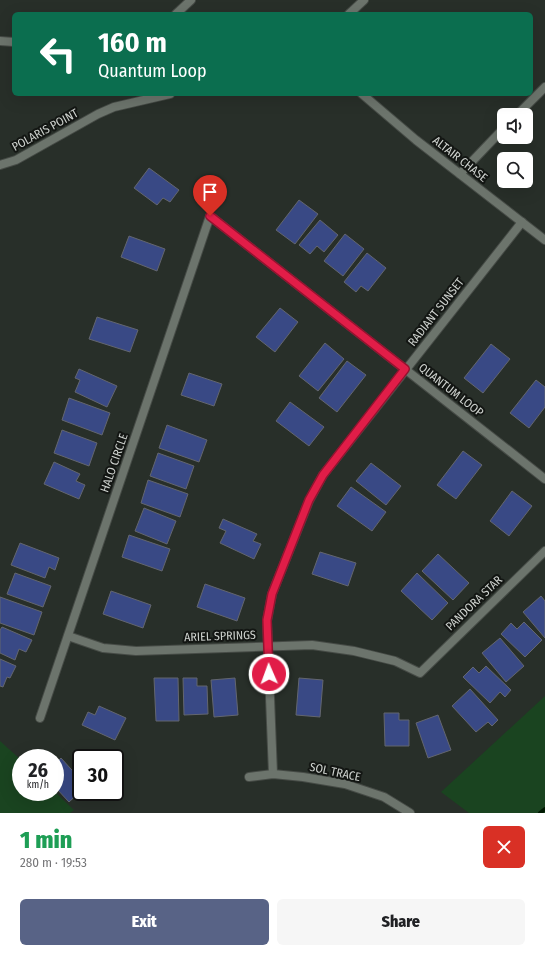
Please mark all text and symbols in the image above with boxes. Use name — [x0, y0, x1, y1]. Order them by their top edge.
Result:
text: 160 m — [98, 26, 167, 59]
icon: left — [32, 28, 84, 80]
text: Quantum Loop — [98, 60, 207, 82]
street label: POLARIS POINT — [9, 106, 81, 154]
map controls — [497, 108, 533, 188]
button: sound — [497, 108, 533, 144]
street label: ALTAIR CHASE — [430, 133, 490, 185]
button: search — [497, 152, 533, 188]
pin — [193, 175, 227, 216]
icon: arrive — [199, 181, 221, 203]
street label: RADIANT SUNSET — [405, 275, 467, 349]
street label: QUANTUM LOOP — [416, 360, 486, 420]
street label: HALO CIRCLE — [97, 431, 131, 494]
street label: PANDORA STAR — [443, 572, 505, 633]
street label: ARIEL SPRINGS — [184, 628, 256, 644]
position arrow — [248, 653, 290, 695]
speed limit sign: 30 — [72, 749, 124, 801]
text: 26 — [28, 758, 48, 782]
street label: SOL TRACE — [308, 760, 362, 784]
text: km/h — [27, 779, 49, 791]
text: 1 min — [20, 826, 72, 854]
button: close — [483, 826, 525, 868]
text: 280 m · 19:53 — [20, 855, 87, 870]
button: Exit — [20, 899, 269, 945]
button: Share — [277, 899, 525, 945]

